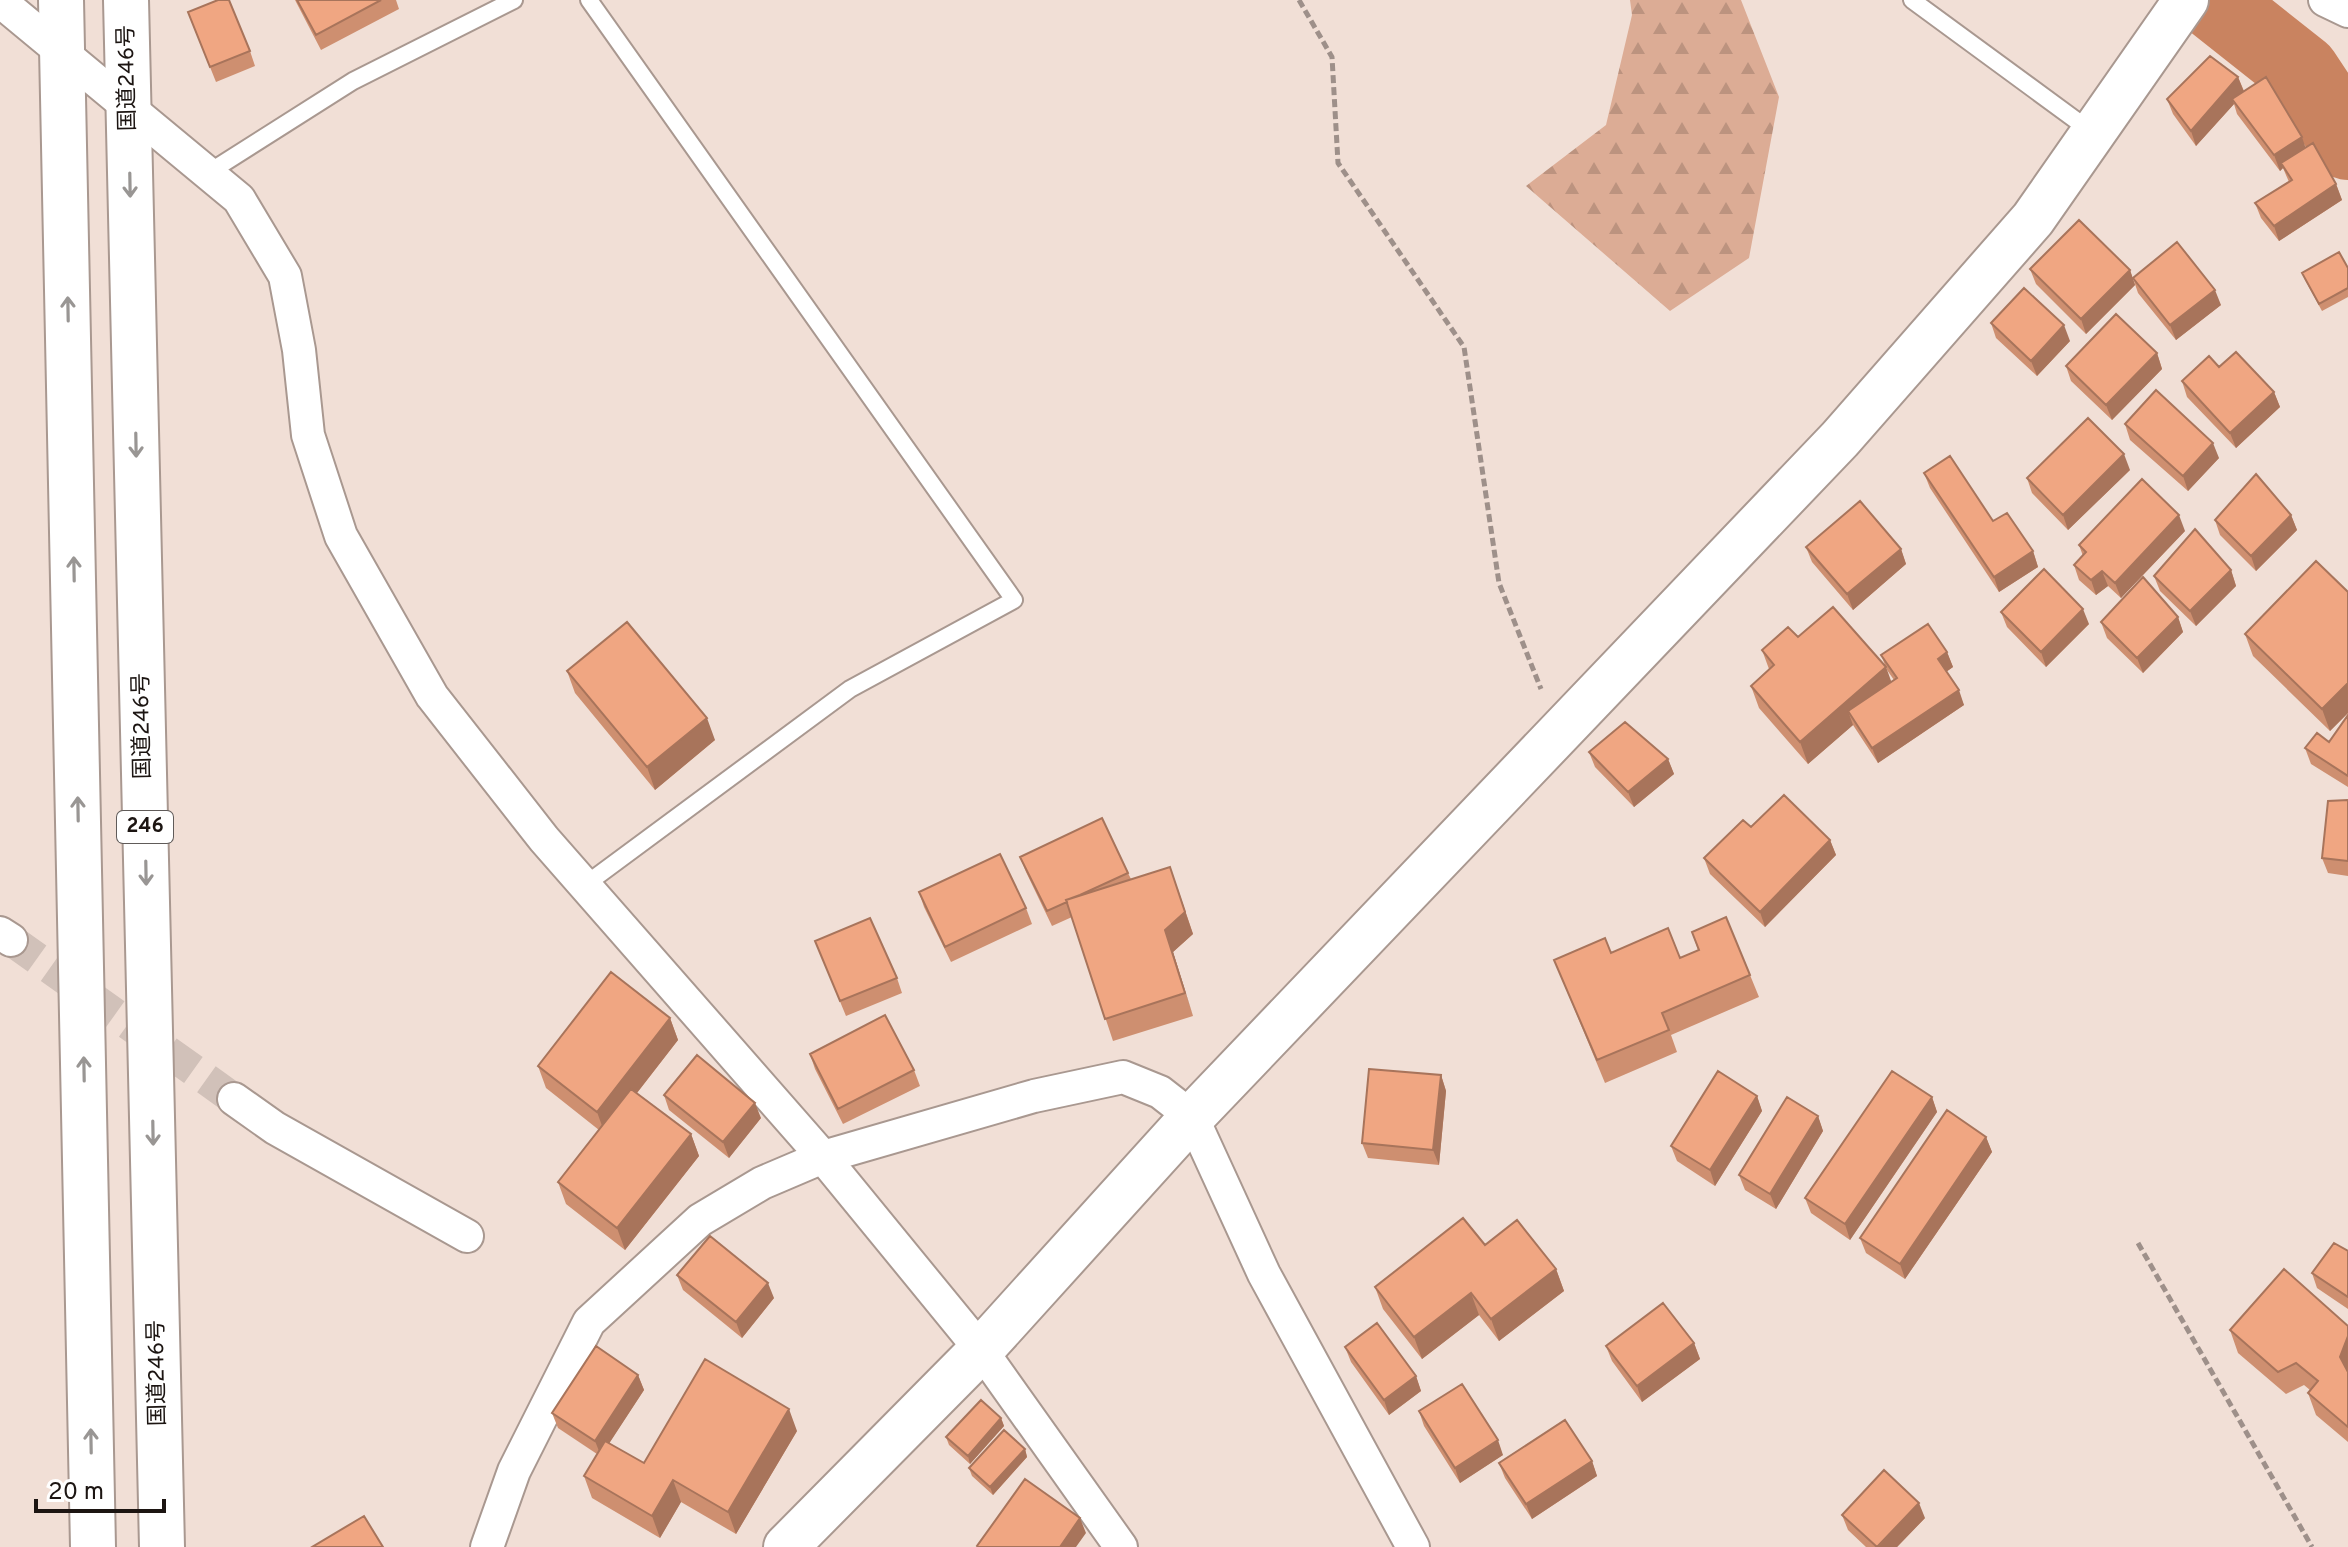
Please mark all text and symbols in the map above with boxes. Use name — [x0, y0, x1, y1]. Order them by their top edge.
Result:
street label: 国道246号 — [114, 25, 142, 131]
one-way arrow — [122, 171, 138, 198]
one-way arrow — [61, 296, 76, 323]
one-way arrow — [129, 431, 144, 458]
one-way arrow — [66, 556, 81, 583]
street label: 国道246号 — [129, 673, 157, 779]
one-way arrow — [71, 796, 86, 823]
road number: 246 — [117, 811, 173, 843]
one-way arrow — [139, 859, 154, 886]
one-way arrow — [76, 1056, 91, 1083]
one-way arrow — [145, 1119, 160, 1146]
street label: 国道246号 — [144, 1320, 172, 1426]
one-way arrow — [83, 1428, 99, 1455]
scale bar — [36, 1463, 164, 1513]
text: 20 m — [48, 1478, 104, 1508]

